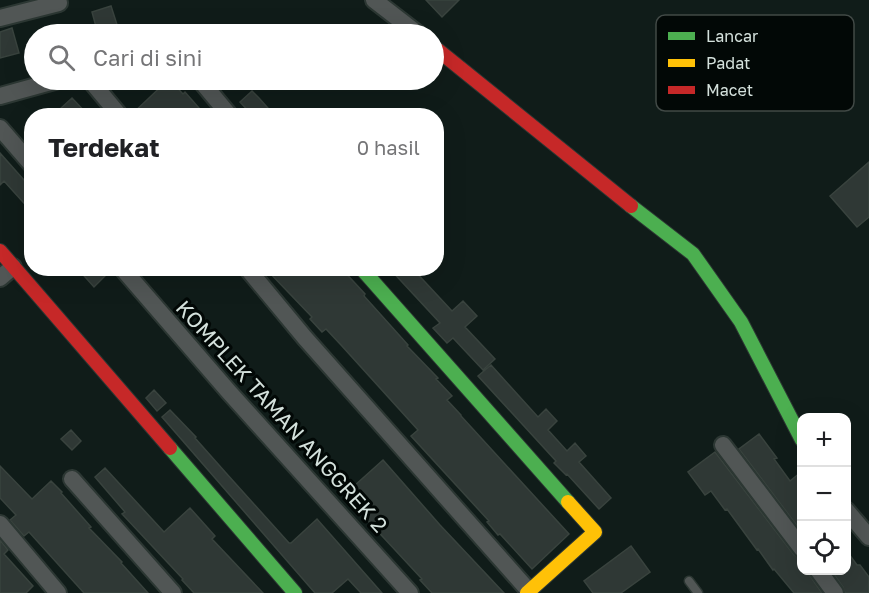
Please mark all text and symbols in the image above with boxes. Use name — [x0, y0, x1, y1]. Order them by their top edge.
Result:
legend — [656, 15, 854, 111]
search box — [24, 24, 444, 90]
text: Lancar — [706, 26, 758, 46]
icon: search — [45, 41, 78, 74]
text: Cari di sini — [93, 44, 202, 71]
text: Padat — [706, 53, 750, 73]
text: Macet — [706, 80, 753, 100]
text: Terdekat — [48, 132, 160, 163]
text: 0 hasil — [357, 135, 420, 159]
street label: KOMPLEK TAMAN ANGGREK 2 — [171, 295, 393, 537]
map controls — [797, 413, 851, 575]
button: + — [797, 413, 851, 467]
button: − — [797, 467, 851, 521]
button: locate — [797, 521, 851, 575]

